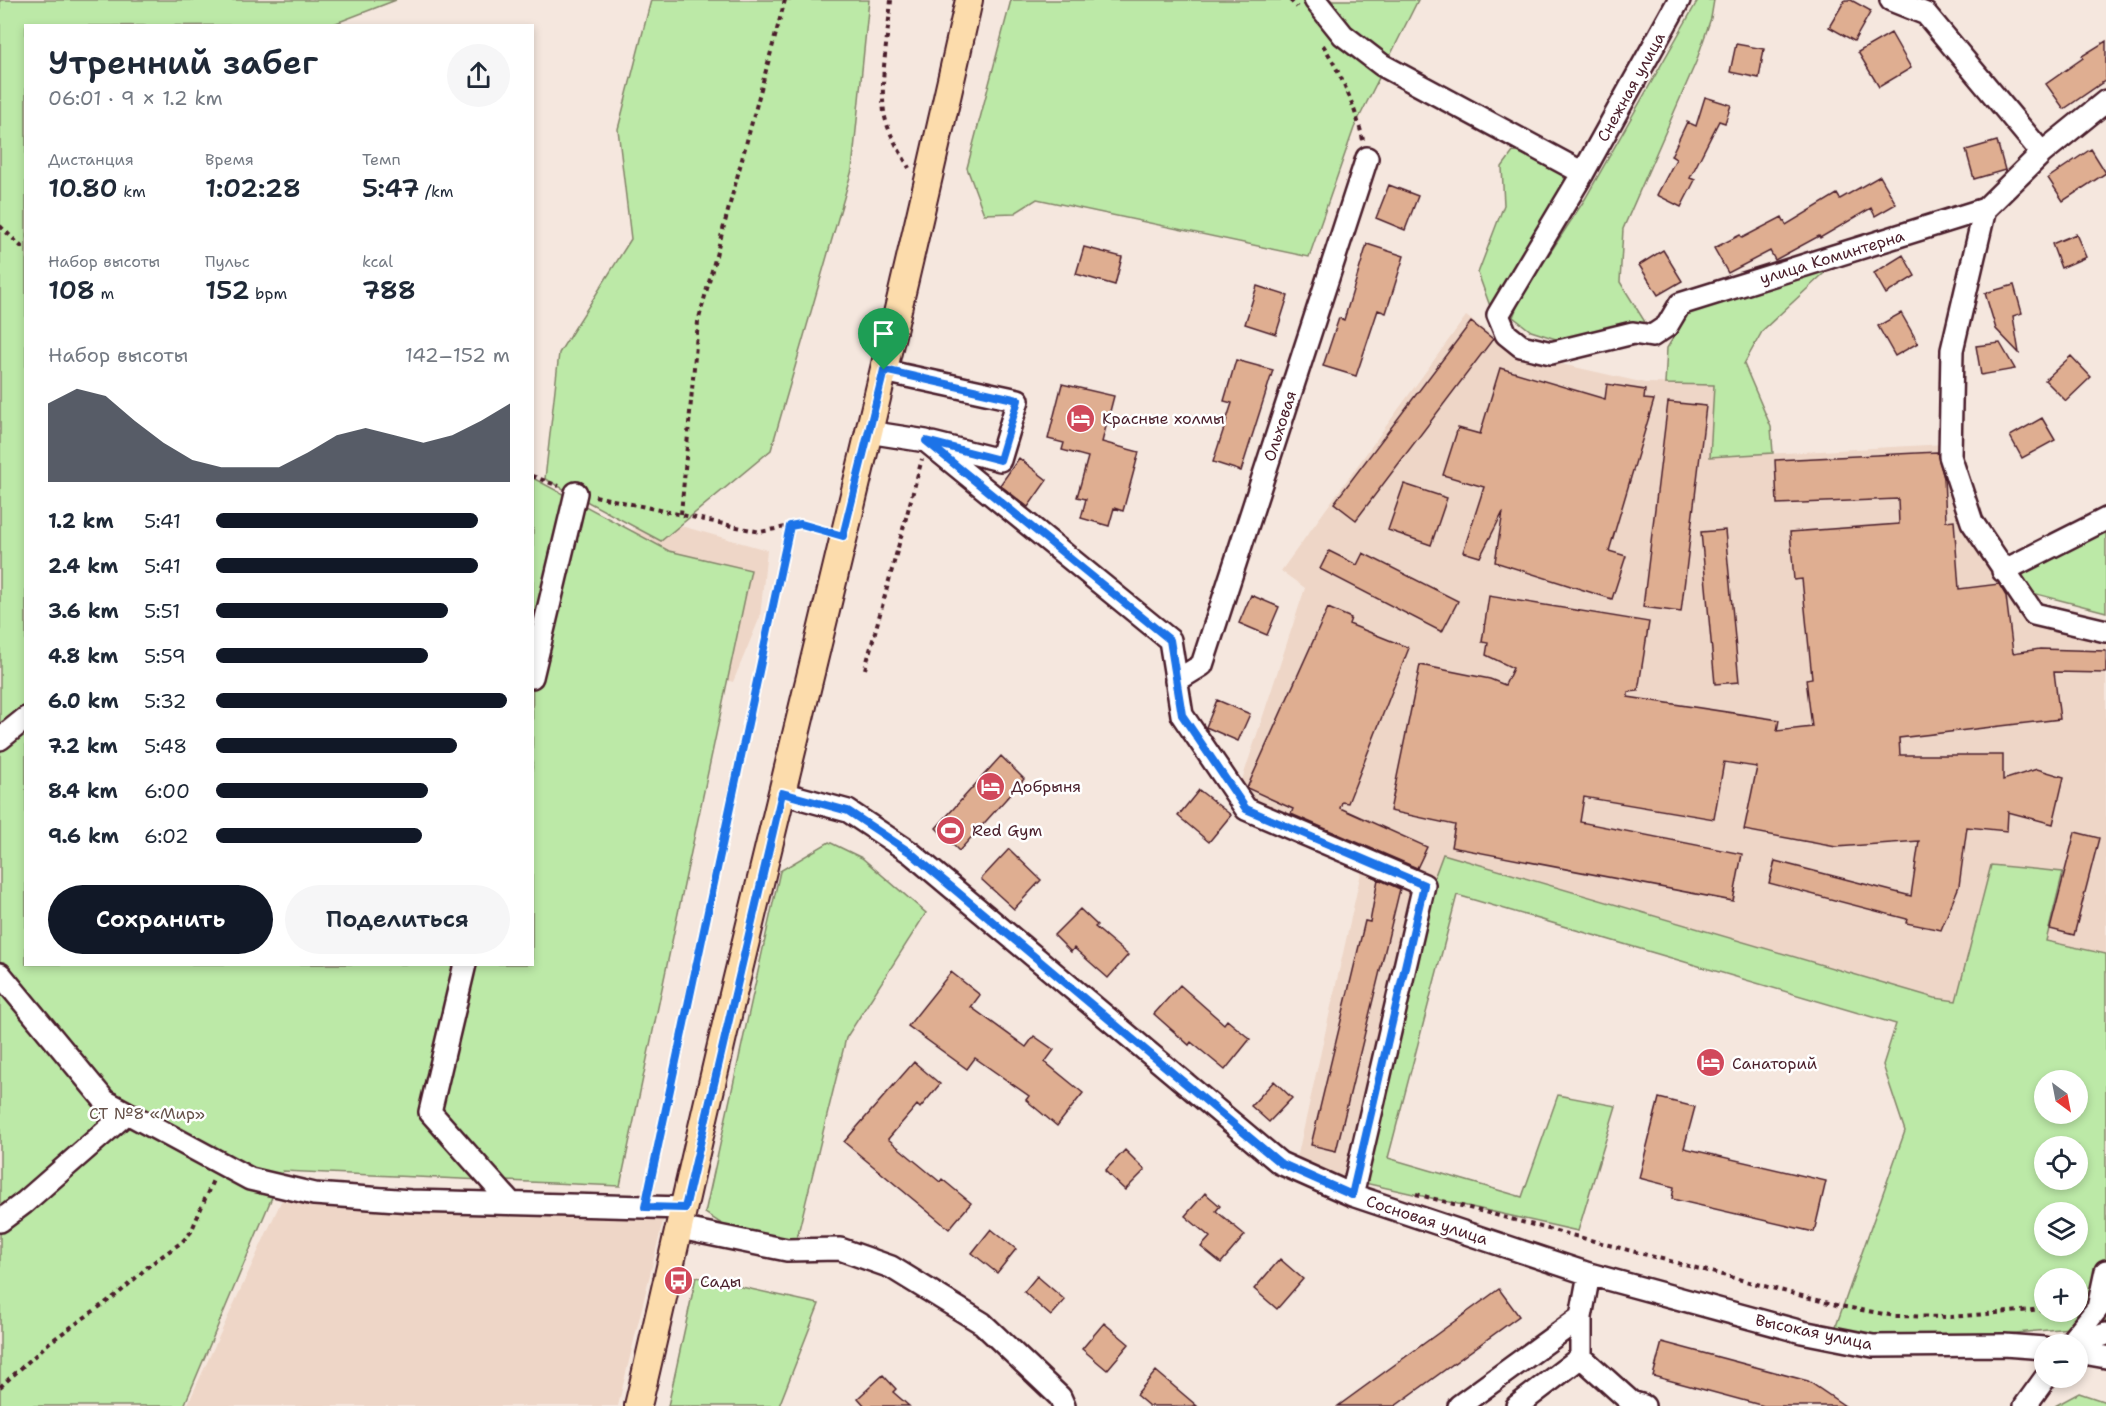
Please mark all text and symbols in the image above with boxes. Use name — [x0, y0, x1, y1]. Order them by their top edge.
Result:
street label: Снежная улица — [1592, 29, 1670, 145]
text: Утренний забег — [48, 40, 318, 85]
button: share — [447, 44, 510, 107]
text: 06:01 · 9 × 1.2 km — [48, 85, 223, 111]
text: Дистанция — [48, 149, 134, 170]
text: Время — [205, 149, 254, 170]
text: Темп — [362, 149, 401, 170]
text: 10.80 — [48, 170, 118, 205]
text: 1:02:28 — [205, 170, 301, 205]
text: 5:47 — [362, 170, 420, 205]
text: km — [118, 181, 146, 202]
text: /km — [420, 181, 454, 202]
street label: улица Коминтерна — [1757, 225, 1907, 289]
text: Набор высоты — [48, 251, 160, 272]
text: Пульс — [205, 251, 250, 272]
text: kcal — [362, 251, 393, 272]
text: 108 — [48, 272, 95, 307]
text: 152 — [205, 272, 250, 307]
text: 788 — [362, 272, 416, 307]
text: m — [95, 283, 114, 304]
text: bpm — [250, 283, 287, 304]
pin — [858, 308, 909, 370]
icon: arrive — [867, 317, 900, 350]
text: Набор высоты — [48, 342, 188, 368]
text: 142–152 m — [405, 342, 510, 368]
street label: Ольховая — [1259, 388, 1301, 464]
hotel icon: Красные холмы — [1065, 402, 1097, 434]
place label: Красные холмы — [1102, 408, 1225, 429]
text: 1.2 km — [48, 508, 114, 534]
text: 5:41 — [144, 508, 181, 534]
text: 2.4 km — [48, 553, 118, 579]
text: 5:41 — [144, 553, 181, 579]
text: 3.6 km — [48, 598, 119, 624]
text: 5:51 — [144, 598, 180, 624]
text: 4.8 km — [48, 643, 118, 669]
text: 5:59 — [144, 643, 186, 669]
text: 6.0 km — [48, 688, 119, 714]
text: 5:32 — [144, 688, 187, 714]
text: 7.2 km — [48, 733, 118, 759]
text: 5:48 — [144, 733, 187, 759]
hotel icon: Добрыня — [974, 770, 1006, 802]
place label: Добрыня — [1011, 776, 1081, 797]
text: 8.4 km — [48, 778, 118, 804]
text: 6:00 — [144, 778, 190, 804]
sports icon: Red Gym — [935, 814, 967, 846]
place label: Red Gym — [972, 820, 1042, 841]
text: 9.6 km — [48, 823, 119, 849]
text: 6:02 — [144, 823, 189, 849]
button: Сохранить — [48, 885, 273, 954]
button: Поделиться — [285, 885, 510, 954]
hotel icon: Санаторий — [1695, 1047, 1727, 1079]
place label: Санаторий — [1732, 1053, 1817, 1074]
north arrow — [2034, 1070, 2088, 1124]
map controls — [2034, 1070, 2088, 1388]
park label: СТ №8 «Мир» — [89, 1103, 205, 1124]
button: locate — [2034, 1136, 2088, 1190]
street label: Сосновая улица — [1363, 1190, 1491, 1250]
button: layers — [2034, 1202, 2088, 1256]
bus stop icon: Сады — [663, 1265, 695, 1297]
button: + — [2034, 1268, 2088, 1322]
place label: Сады — [700, 1271, 741, 1292]
street label: Высокая улица — [1754, 1309, 1874, 1355]
button: − — [2034, 1334, 2088, 1388]

